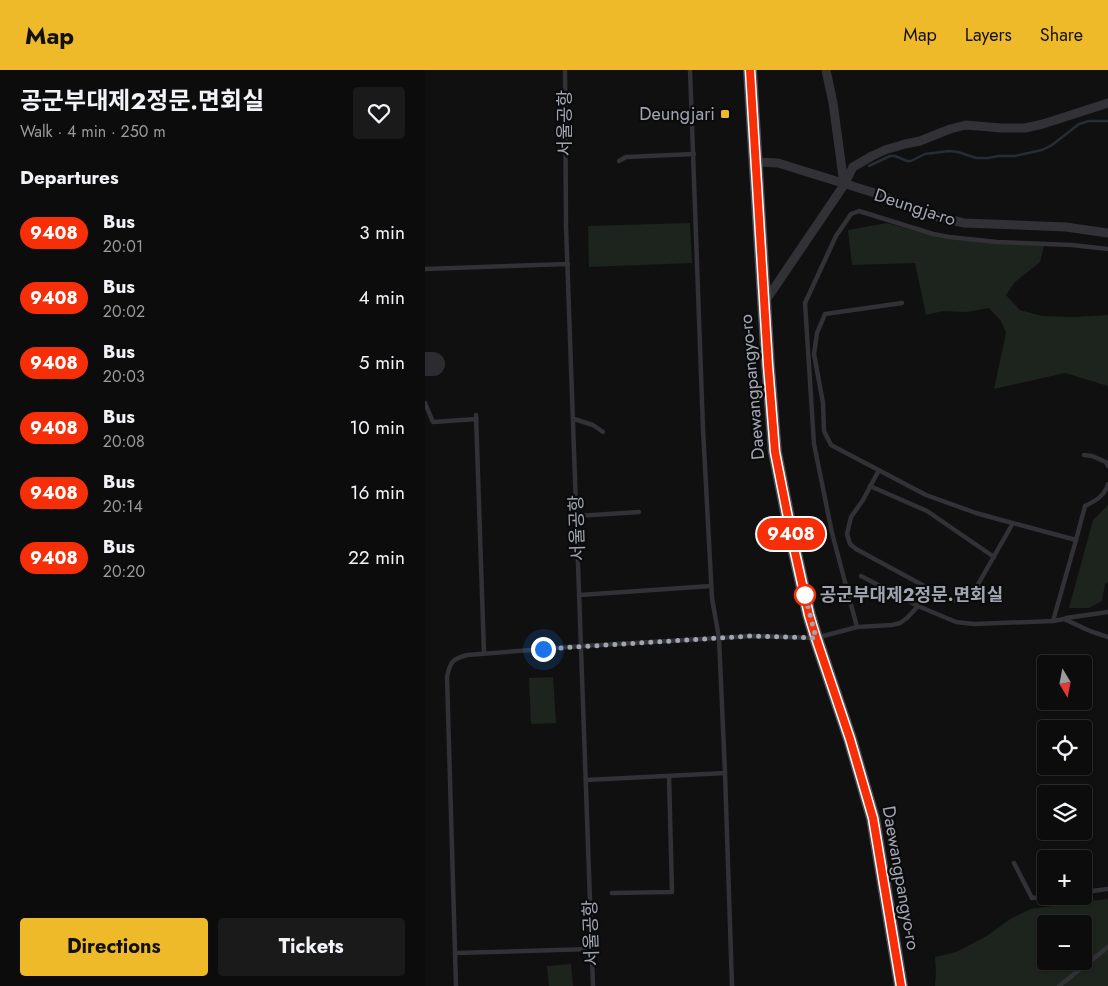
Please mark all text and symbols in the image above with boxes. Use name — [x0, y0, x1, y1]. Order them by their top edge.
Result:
text: Map — [25, 18, 74, 53]
text: Map — [903, 22, 937, 48]
text: Layers — [965, 22, 1012, 48]
text: Share — [1040, 22, 1083, 48]
text: 공군부대제2정문.면회실 — [20, 83, 264, 118]
button: heart — [353, 87, 405, 139]
street label: 서울공항 — [552, 90, 578, 156]
place label: Deungjari — [639, 101, 715, 127]
marker: Deungjari — [719, 108, 731, 120]
text: Walk · 4 min · 250 m — [20, 120, 166, 143]
text: Departures — [20, 164, 119, 191]
street label: Deungja-ro — [871, 182, 959, 232]
text: Bus — [103, 208, 135, 235]
text: 3 min — [359, 219, 405, 246]
text: 9408 — [30, 220, 78, 246]
text: 20:01 — [103, 235, 143, 258]
text: Bus — [103, 273, 135, 300]
text: 4 min — [358, 284, 405, 311]
text: 9408 — [30, 285, 78, 311]
text: 20:02 — [103, 300, 145, 323]
street label: Daewangpangyo-ro — [733, 313, 771, 461]
text: Bus — [103, 338, 135, 365]
text: 5 min — [359, 349, 405, 376]
text: 9408 — [30, 350, 78, 376]
text: 20:03 — [103, 365, 145, 388]
text: Bus — [103, 403, 135, 430]
text: 10 min — [350, 414, 405, 441]
text: 9408 — [30, 415, 78, 441]
text: 20:08 — [103, 430, 145, 453]
text: Bus — [103, 468, 135, 495]
text: 16 min — [350, 479, 405, 506]
text: 9408 — [30, 480, 78, 506]
street label: 서울공항 — [563, 494, 591, 562]
text: 20:14 — [103, 495, 143, 518]
line badge: 9408 — [756, 518, 826, 550]
text: 9408 — [767, 521, 815, 547]
text: Bus — [103, 533, 135, 560]
text: 22 min — [348, 544, 405, 571]
text: 9408 — [30, 545, 78, 571]
text: 20:20 — [103, 560, 145, 583]
place label: 공군부대제2정문.면회실 — [820, 582, 1003, 608]
marker: 공군부대제2정문.면회실 — [794, 584, 816, 606]
your location — [531, 637, 556, 662]
north arrow — [1037, 655, 1093, 710]
map controls — [1037, 655, 1092, 970]
button: locate — [1037, 720, 1092, 775]
button: layers — [1037, 785, 1092, 840]
street label: Daewangpangyo-ro — [876, 804, 927, 952]
button: + — [1037, 850, 1092, 905]
street label: 서울공항 — [577, 899, 605, 967]
button: − — [1037, 915, 1092, 970]
button: Directions — [20, 918, 208, 976]
button: Tickets — [218, 918, 405, 976]

